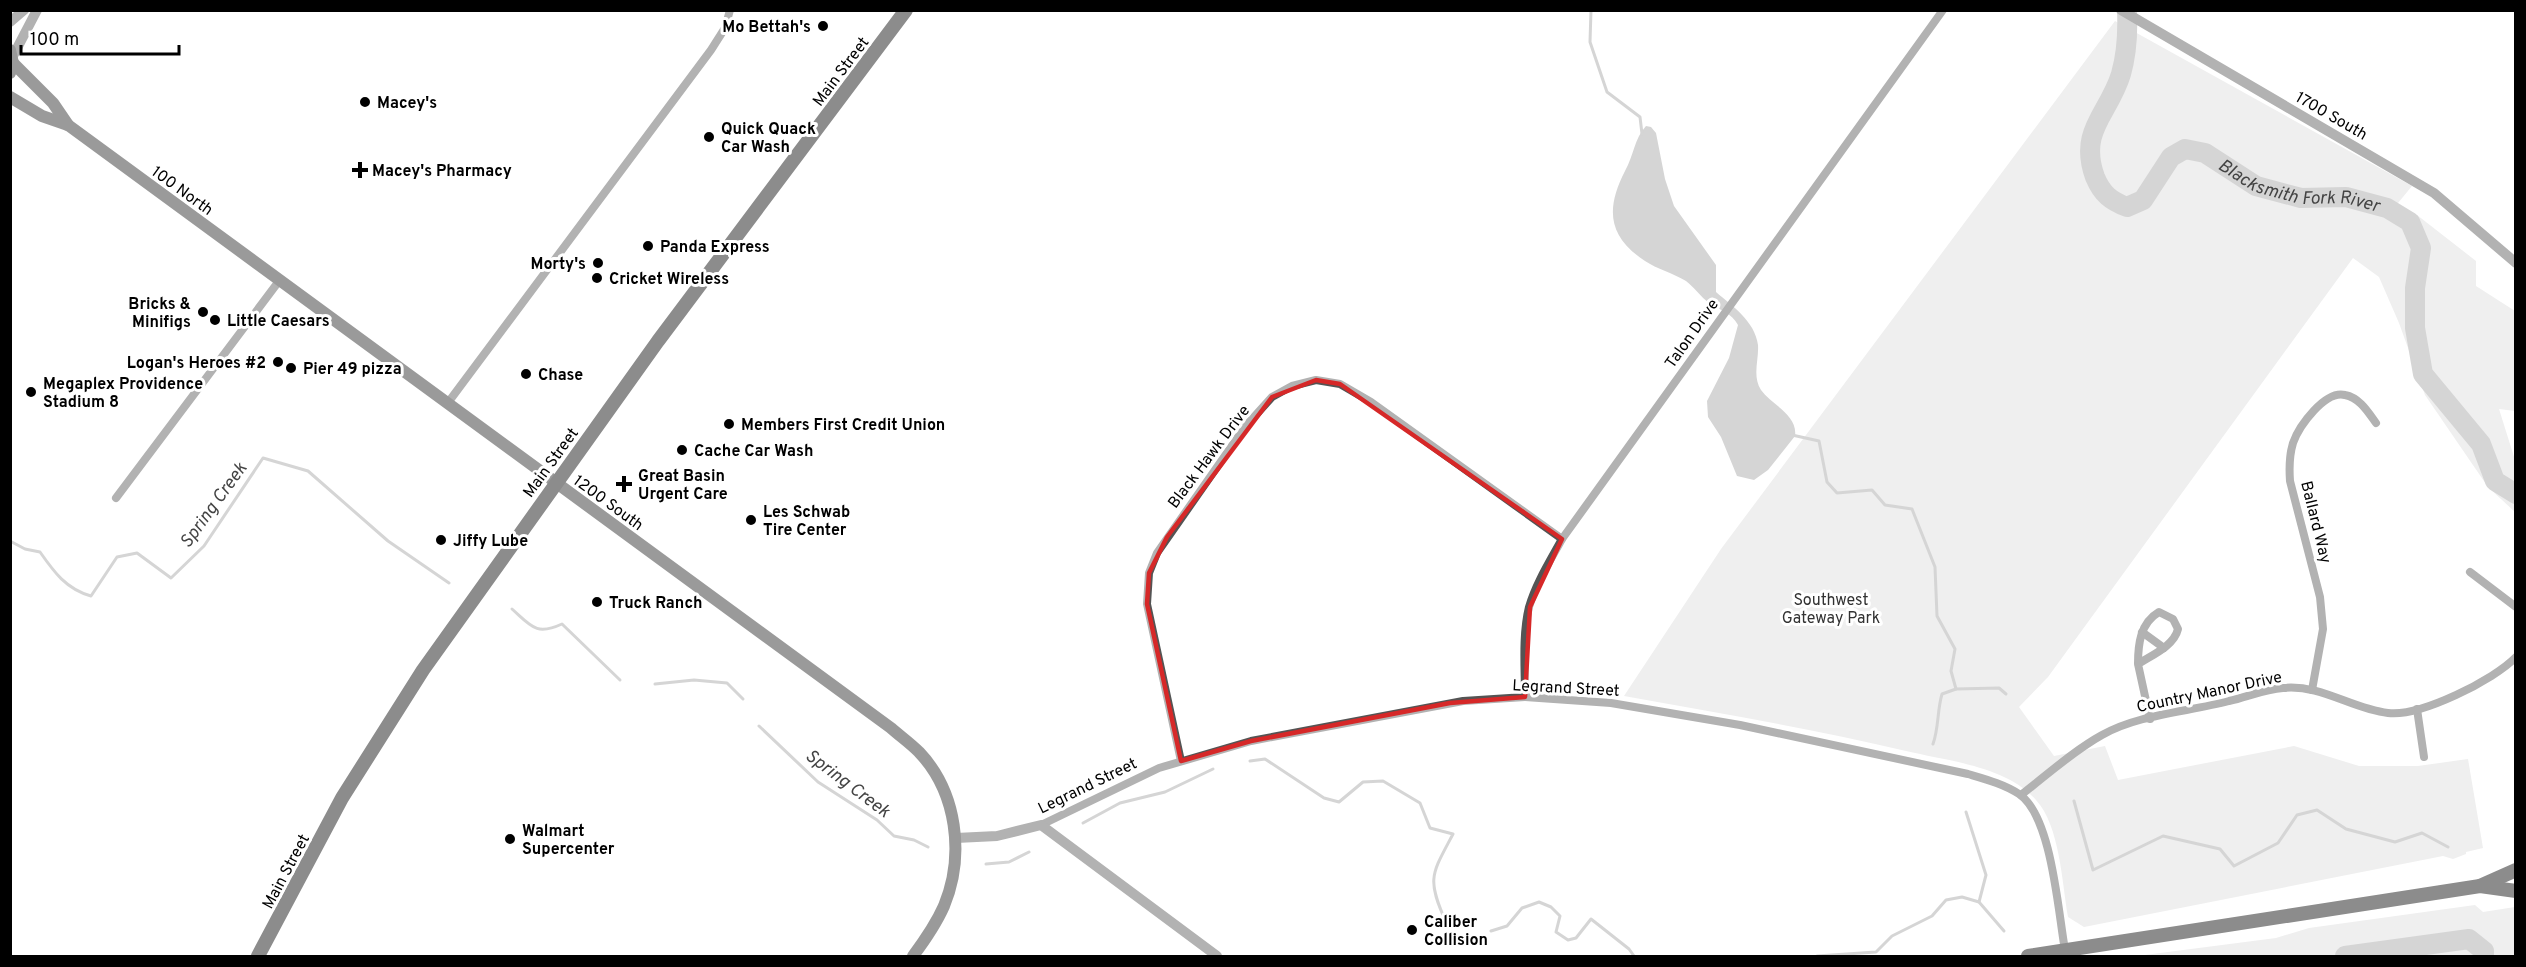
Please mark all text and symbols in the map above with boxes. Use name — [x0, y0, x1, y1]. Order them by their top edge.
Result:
scale bar — [21, 18, 178, 56]
place label: Mo Bettah's — [722, 18, 811, 38]
marker: Mo Bettah's — [816, 19, 830, 33]
text: 100 m — [30, 29, 79, 52]
street label: Main Street — [809, 34, 874, 111]
street label: 1700 South — [2291, 88, 2371, 145]
place label: Macey's — [377, 94, 437, 114]
marker: Macey's — [358, 95, 372, 109]
place label: Quick Quack Car Wash — [721, 120, 816, 158]
marker: Quick Quack Car Wash — [702, 130, 716, 144]
water label: Blacksmith Fork River — [2213, 155, 2384, 219]
street label: 100 North — [147, 162, 217, 221]
place label: Macey's Pharmacy — [372, 162, 512, 182]
marker: Macey's Pharmacy — [353, 163, 367, 177]
place label: Panda Express — [660, 238, 770, 258]
marker: Panda Express — [641, 239, 655, 253]
place label: Morty's — [531, 255, 586, 275]
marker: Morty's — [591, 256, 605, 270]
place label: Cricket Wireless — [609, 270, 729, 290]
marker: Cricket Wireless — [590, 271, 604, 285]
place label: Bricks & Minifigs — [128, 295, 191, 333]
street label: Talon Drive — [1661, 295, 1724, 373]
marker: Bricks & Minifigs — [196, 305, 210, 319]
place label: Little Caesars — [227, 312, 330, 332]
marker: Little Caesars — [208, 313, 222, 327]
place label: Logan's Heroes #2 — [127, 354, 266, 374]
marker: Logan's Heroes #2 — [271, 355, 285, 369]
place label: Pier 49 pizza — [303, 360, 402, 380]
marker: Pier 49 pizza — [284, 361, 298, 375]
place label: Chase — [538, 366, 583, 386]
marker: Chase — [519, 367, 533, 381]
place label: Megaplex Providence Stadium 8 — [43, 375, 203, 413]
marker: Megaplex Providence Stadium 8 — [24, 385, 38, 399]
street label: Black Hawk Drive — [1164, 402, 1255, 513]
place label: Members First Credit Union — [741, 416, 945, 436]
marker: Members First Credit Union — [722, 417, 736, 431]
street label: Main Street — [520, 424, 584, 502]
place label: Cache Car Wash — [694, 442, 813, 462]
marker: Cache Car Wash — [675, 443, 689, 457]
water label: Spring Creek — [175, 458, 254, 553]
place label: Great Basin Urgent Care — [638, 467, 728, 505]
street label: 1200 South — [569, 471, 647, 536]
marker: Great Basin Urgent Care — [615, 475, 633, 493]
street label: Ballard Way — [2295, 479, 2335, 566]
place label: Les Schwab Tire Center — [763, 503, 850, 541]
marker: Les Schwab Tire Center — [744, 513, 758, 527]
place label: Jiffy Lube — [453, 532, 528, 552]
marker: Jiffy Lube — [434, 533, 448, 547]
park label: Southwest Gateway Park — [1782, 591, 1880, 629]
place label: Truck Ranch — [609, 594, 703, 614]
marker: Truck Ranch — [590, 595, 604, 609]
street label: Country Manor Drive — [2135, 668, 2284, 718]
street label: Legrand Street — [1512, 676, 1620, 702]
water label: Spring Creek — [800, 745, 895, 824]
street label: Legrand Street — [1035, 754, 1141, 819]
place label: Walmart Supercenter — [522, 822, 615, 860]
street label: Main Street — [259, 831, 315, 913]
marker: Walmart Supercenter — [503, 832, 517, 846]
place label: Caliber Collision — [1424, 913, 1488, 951]
marker: Caliber Collision — [1405, 923, 1419, 937]

